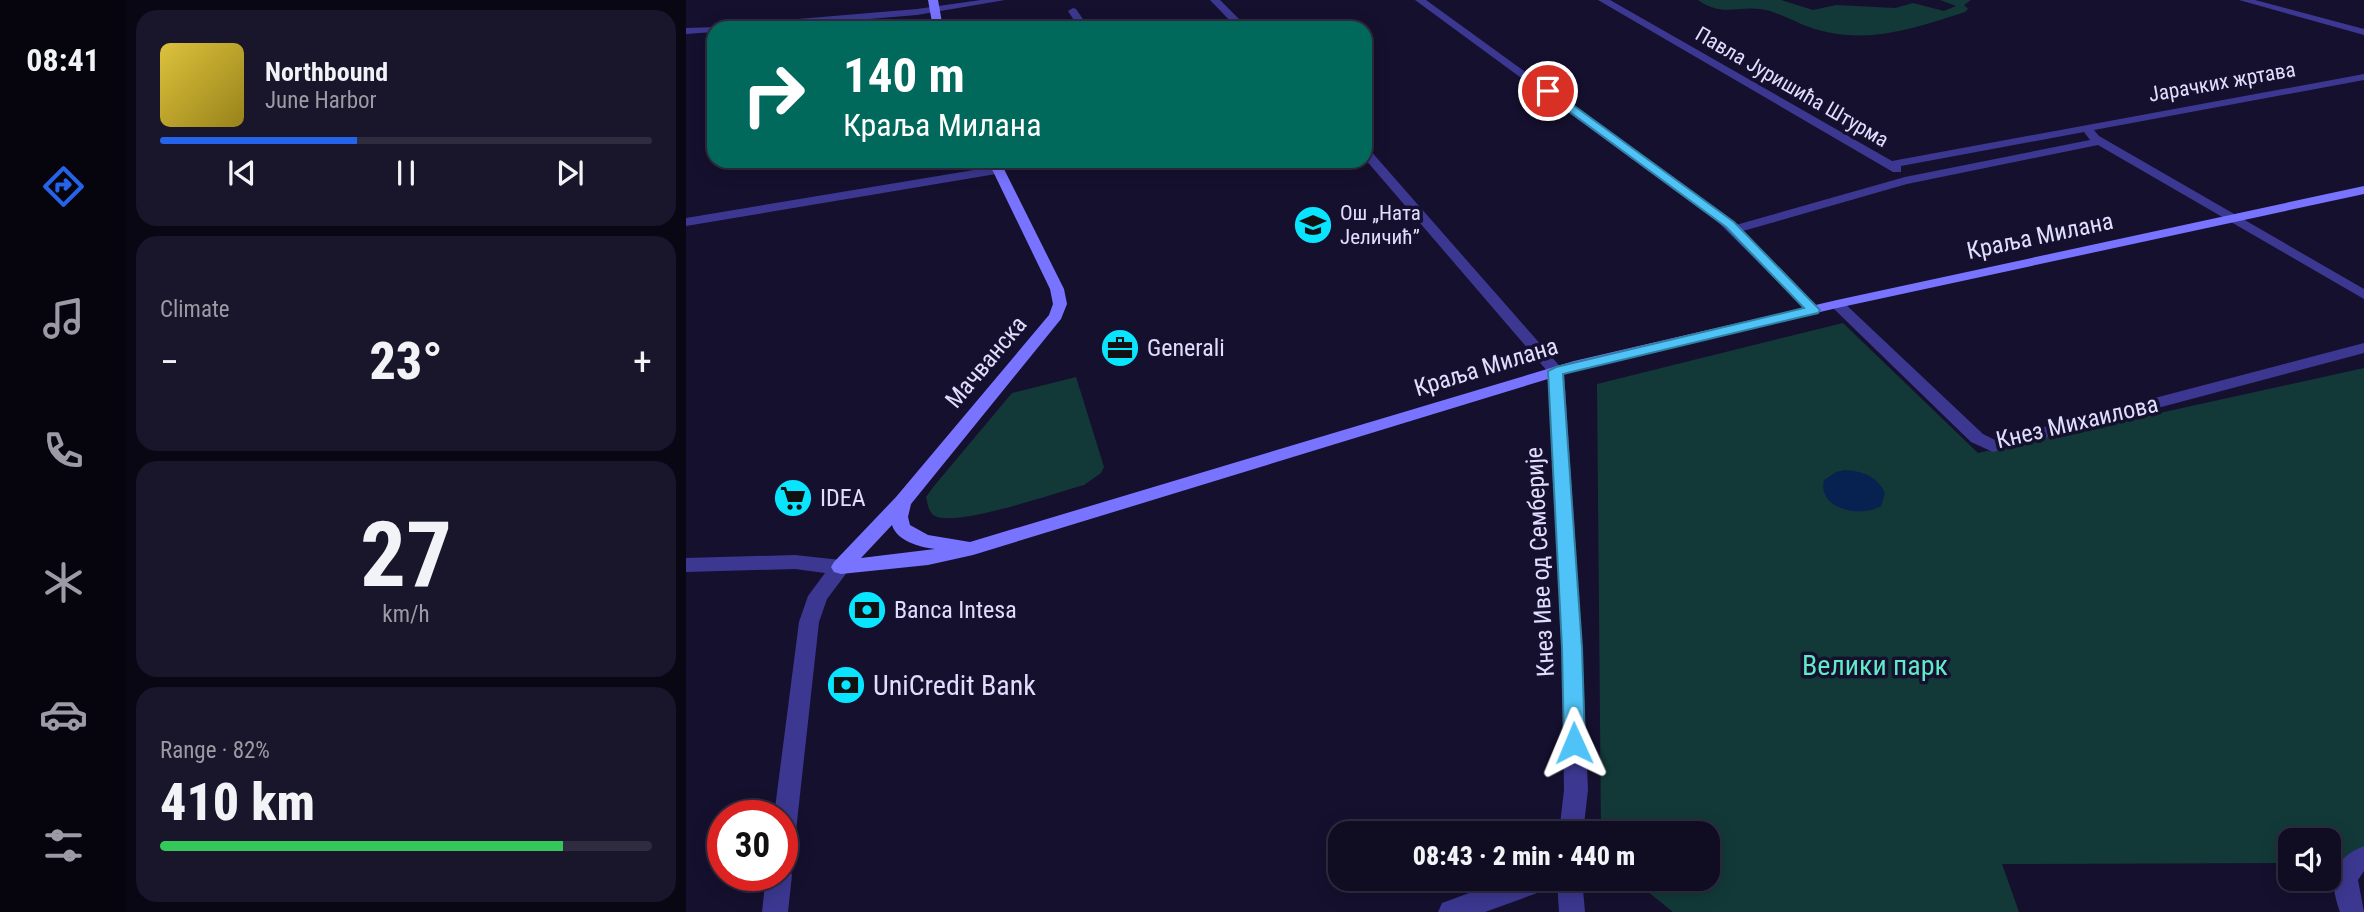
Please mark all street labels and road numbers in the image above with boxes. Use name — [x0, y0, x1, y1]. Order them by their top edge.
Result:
street label: Павла Јуришића Штурма — [1691, 22, 1893, 152]
street label: Јарачких жртава — [2147, 57, 2297, 107]
street label: Краља Милана — [1964, 207, 2116, 265]
street label: Мачванска — [940, 310, 1032, 414]
street label: Краља Милана — [1411, 332, 1561, 402]
street label: Кнез Михаилова — [1993, 390, 2161, 454]
street label: Кнез Иве од Семберије — [1520, 446, 1560, 678]

